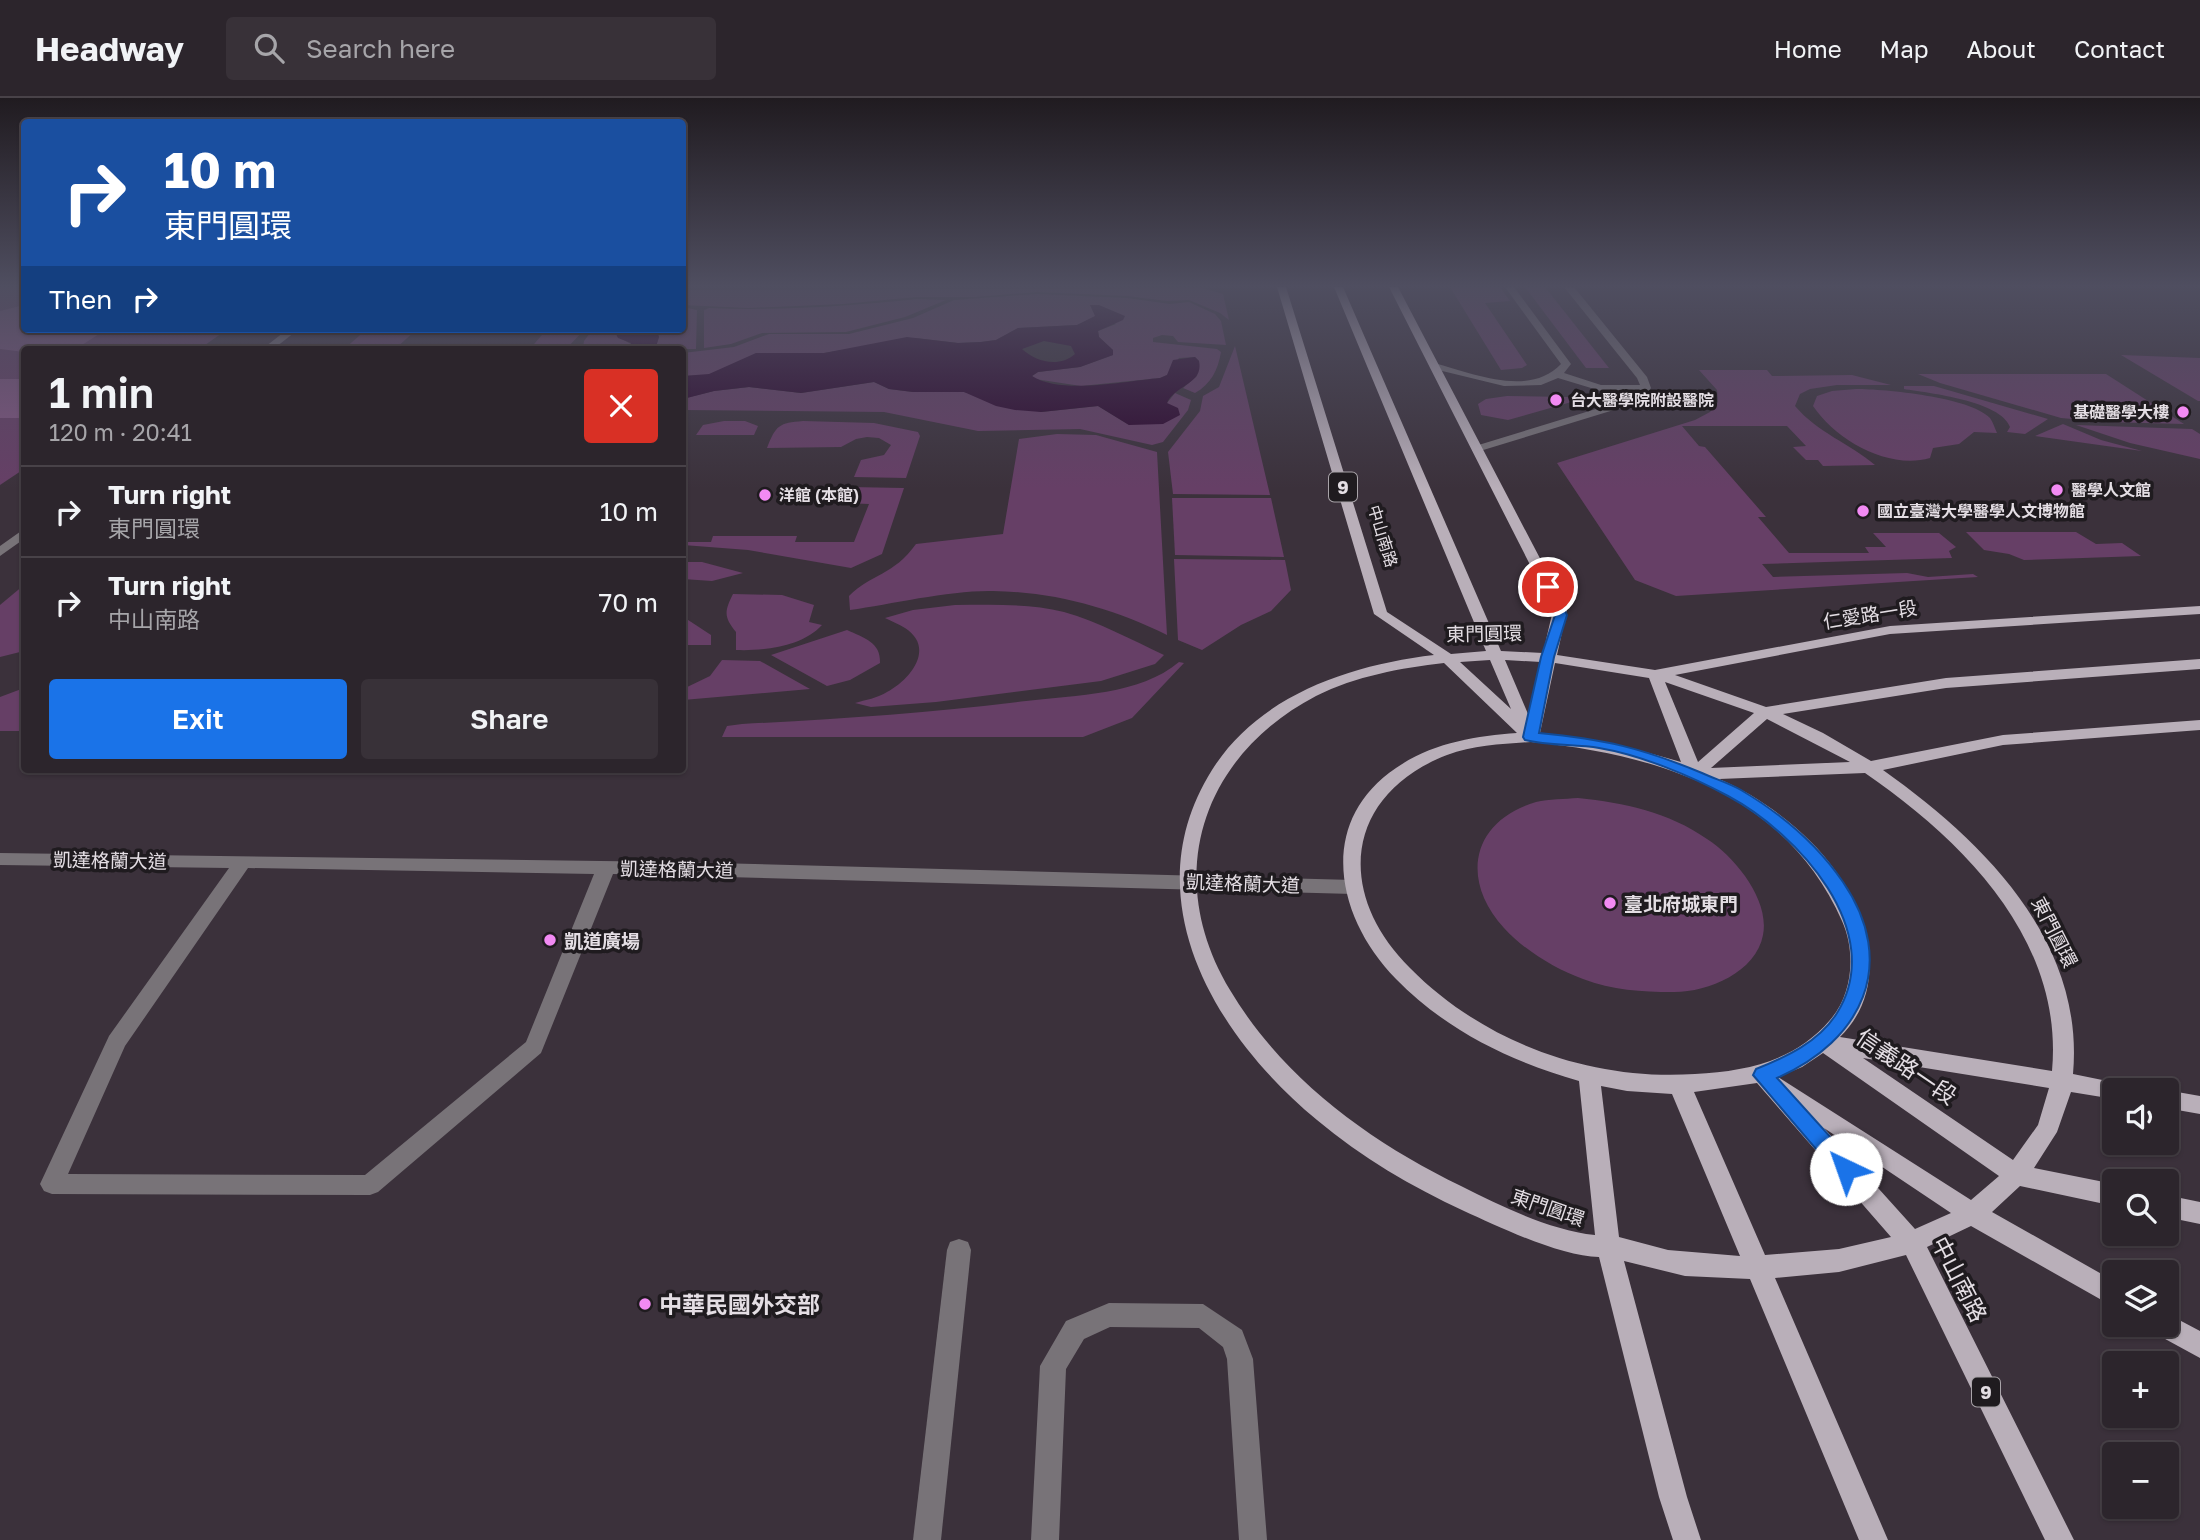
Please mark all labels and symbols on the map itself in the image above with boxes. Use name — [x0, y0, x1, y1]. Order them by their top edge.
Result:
place label: 台大醫學院附設醫院 — [1570, 390, 1714, 410]
marker: 台大醫學院附設醫院 — [1548, 392, 1564, 408]
place label: 基礎醫學大樓 — [2073, 402, 2169, 422]
marker: 基礎醫學大樓 — [2175, 404, 2191, 420]
road number: 9 — [1329, 472, 1357, 502]
place label: 醫學人文館 — [2071, 480, 2151, 500]
marker: 醫學人文館 — [2049, 482, 2065, 498]
place label: 洋館 (本館) — [779, 485, 859, 505]
marker: 洋館 (本館) — [757, 487, 773, 503]
place label: 國立臺灣大學醫學人文博物館 — [1877, 501, 2085, 521]
street label: 中山南路 — [1364, 502, 1402, 570]
marker: 國立臺灣大學醫學人文博物館 — [1855, 503, 1871, 519]
pin — [1518, 557, 1578, 617]
street label: 仁愛路一段 — [1821, 595, 1919, 633]
street label: 東門圓環 — [1446, 621, 1522, 645]
street label: 凱達格蘭大道 — [53, 848, 167, 872]
street label: 凱達格蘭大道 — [620, 857, 734, 881]
street label: 凱達格蘭大道 — [1186, 870, 1300, 896]
place label: 臺北府城東門 — [1624, 892, 1738, 915]
street label: 東門圓環 — [2027, 893, 2083, 971]
marker: 臺北府城東門 — [1602, 895, 1618, 911]
place label: 凱道廣場 — [564, 929, 640, 952]
marker: 凱道廣場 — [542, 932, 558, 948]
street label: 信義路一段 — [1852, 1022, 1962, 1110]
position arrow — [1809, 1132, 1883, 1206]
street label: 東門圓環 — [1508, 1184, 1588, 1230]
street label: 中山南路 — [1927, 1232, 1993, 1326]
place label: 中華民國外交部 — [659, 1290, 820, 1318]
marker: 中華民國外交部 — [637, 1296, 653, 1312]
road number: 9 — [1972, 1378, 2000, 1406]

